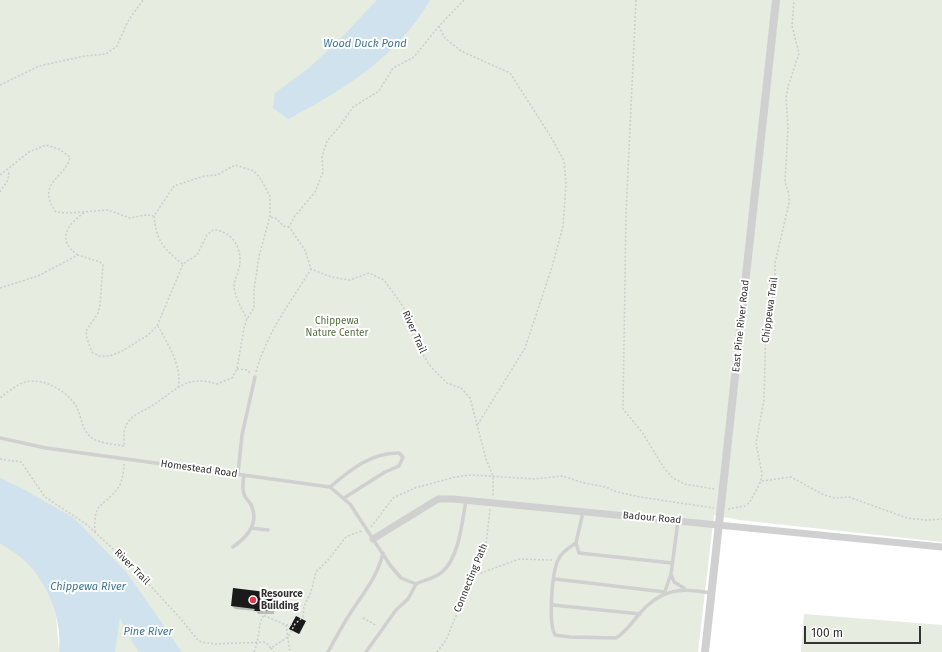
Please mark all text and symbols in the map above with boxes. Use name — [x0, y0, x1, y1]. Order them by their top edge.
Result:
water label: Wood Duck Pond — [323, 37, 407, 51]
street label: Chippewa Trail — [759, 276, 781, 344]
street label: East Pine River Road — [730, 279, 752, 373]
street label: River Trail — [399, 309, 429, 355]
park label: Chippewa Nature Center — [306, 315, 368, 338]
street label: Homestead Road — [160, 458, 238, 480]
street label: Badour Road — [622, 509, 682, 527]
street label: Connecting Path — [452, 542, 490, 614]
street label: River Trail — [112, 547, 152, 587]
water label: Chippewa River — [50, 580, 126, 594]
place label: Resource Building — [261, 588, 303, 612]
marker: Resource Building — [248, 595, 258, 605]
scale bar — [806, 618, 923, 644]
water label: Pine River — [123, 625, 173, 639]
text: 100 m — [811, 626, 843, 640]

